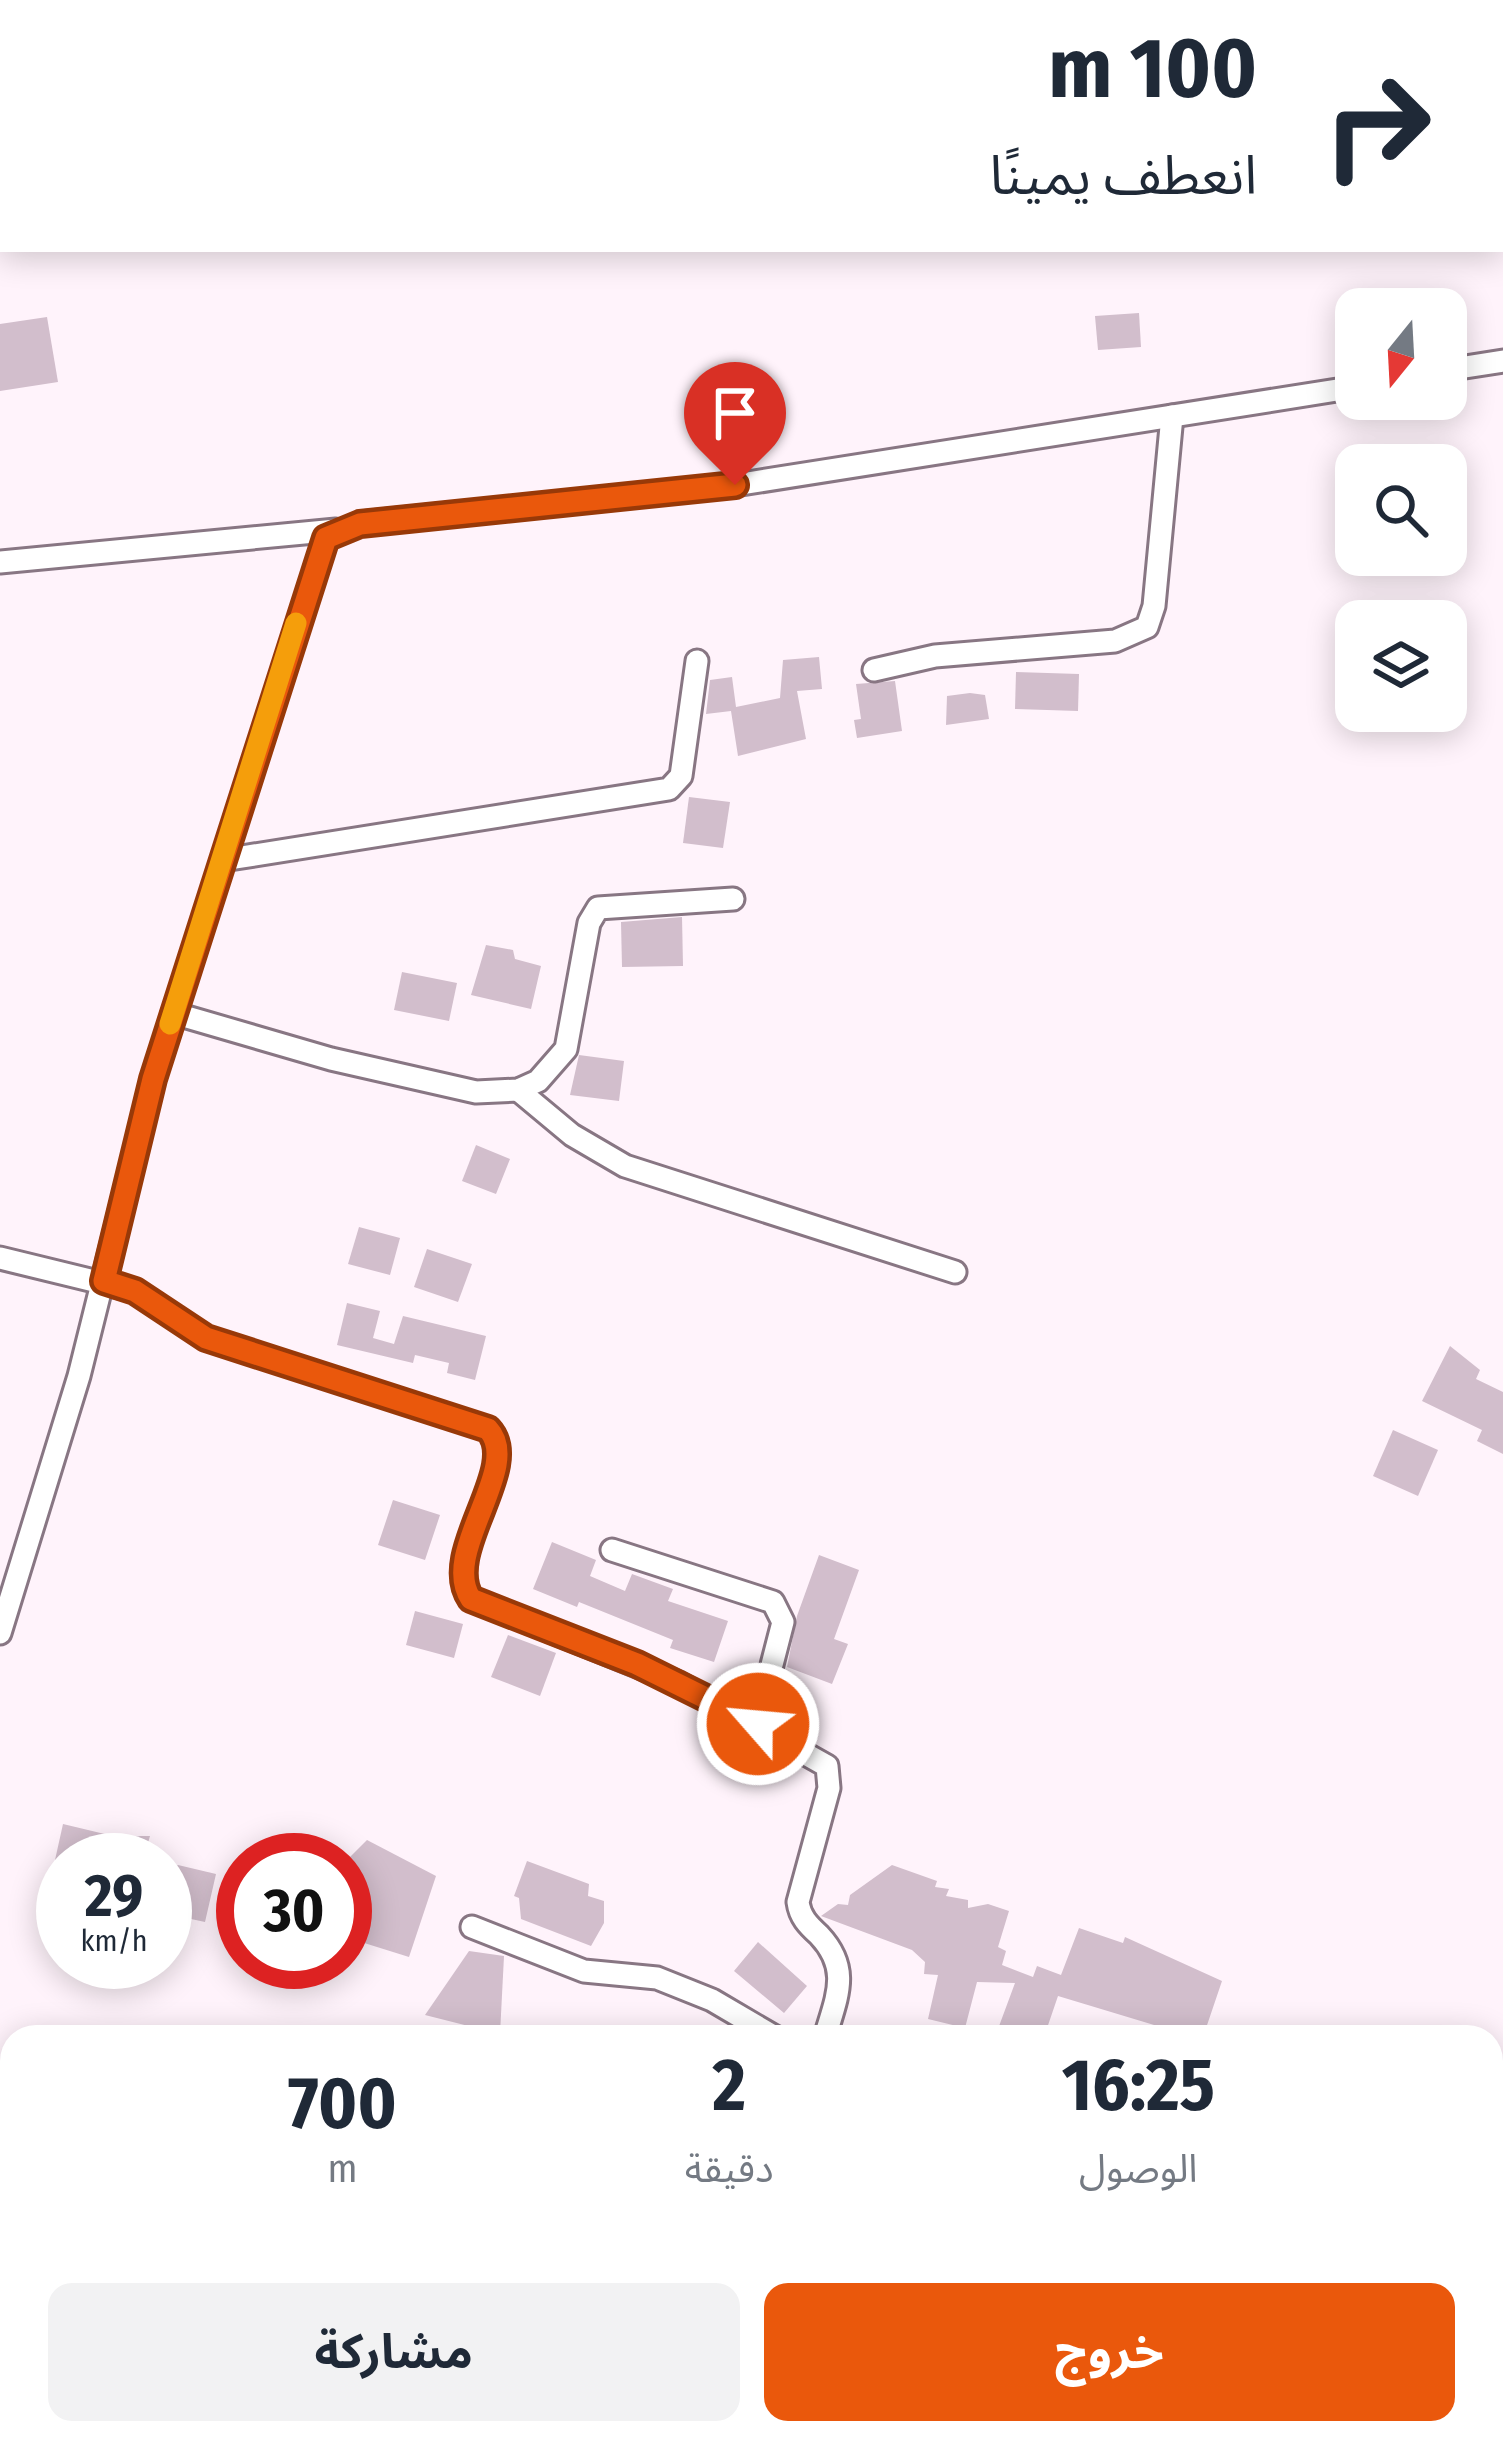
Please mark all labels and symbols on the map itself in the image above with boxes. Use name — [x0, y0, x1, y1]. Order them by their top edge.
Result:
north arrow — [1335, 288, 1467, 420]
pin — [684, 362, 786, 485]
position arrow — [695, 1661, 821, 1787]
speed limit sign: 30 — [216, 1833, 372, 1989]

